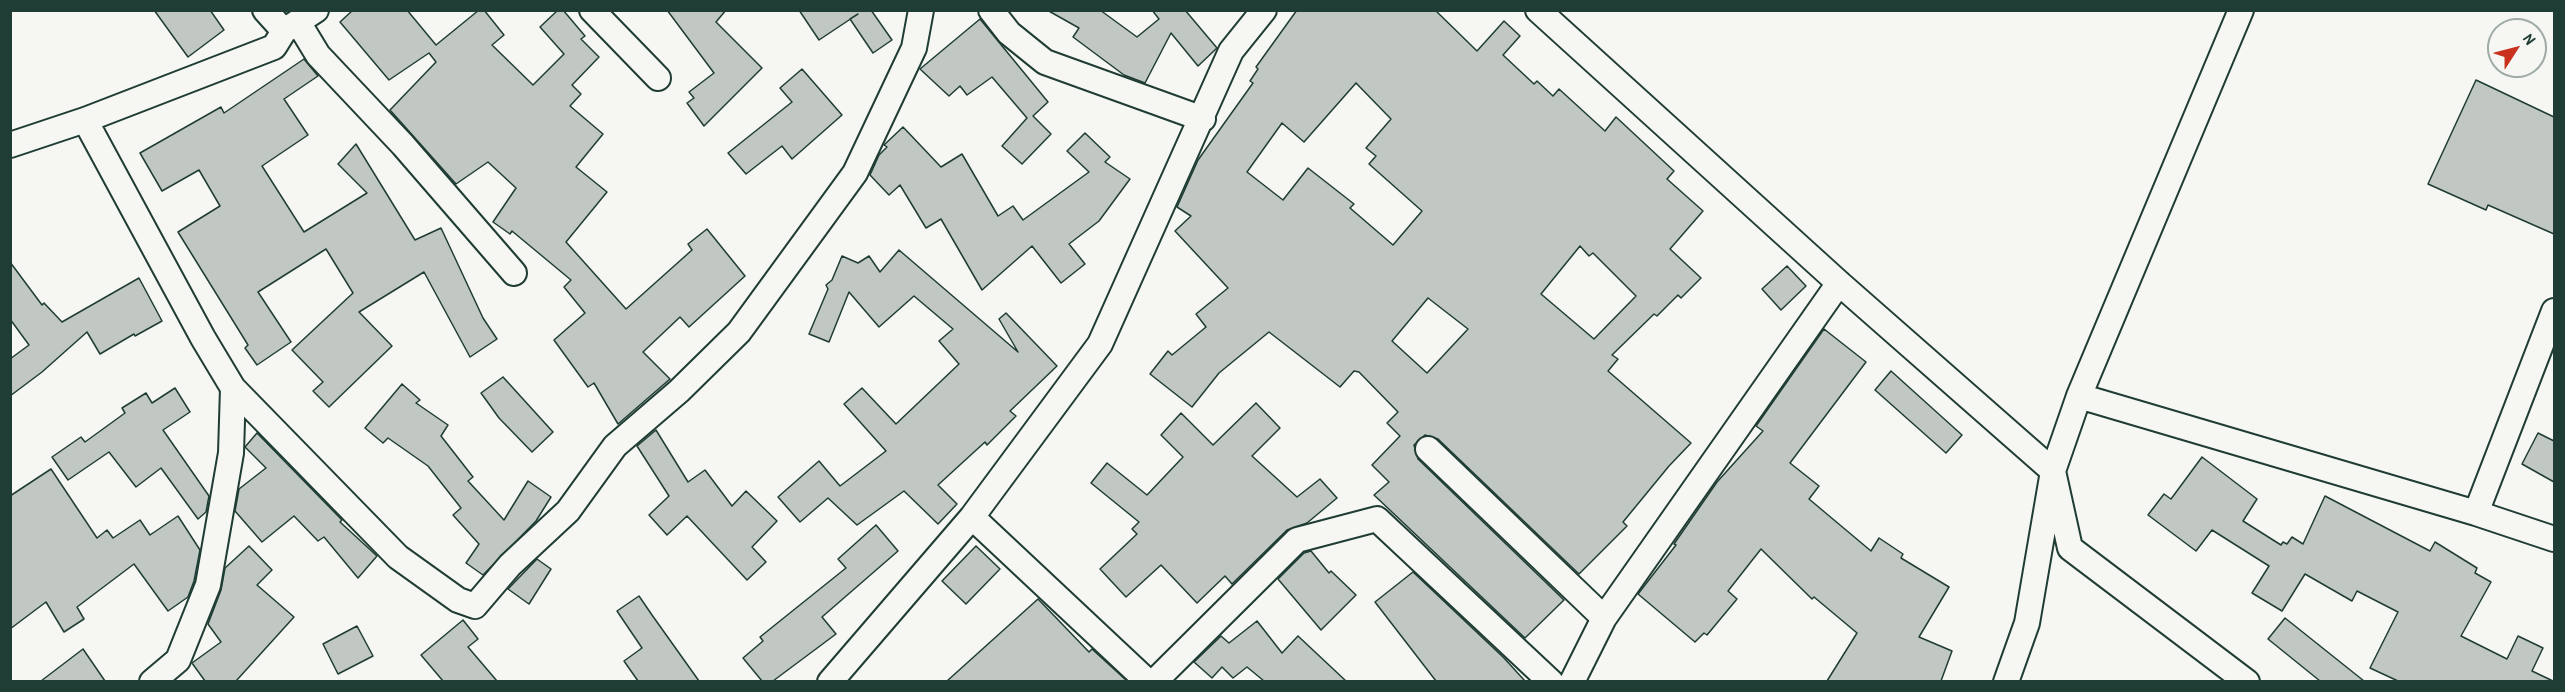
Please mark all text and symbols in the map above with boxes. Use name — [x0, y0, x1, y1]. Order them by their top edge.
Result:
north arrow — [2487, 18, 2547, 78]
text: N — [2519, 29, 2541, 48]

